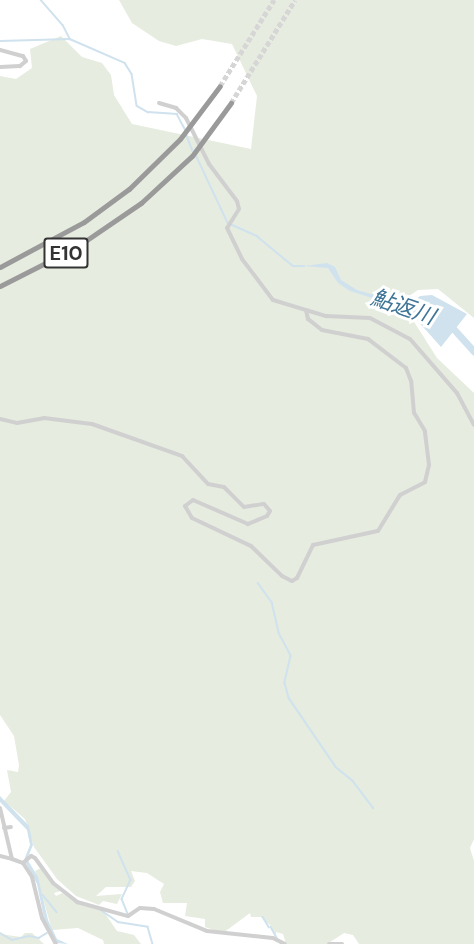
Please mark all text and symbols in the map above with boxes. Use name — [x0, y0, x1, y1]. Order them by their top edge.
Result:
road number: E10 — [42, 236, 90, 270]
water label: 鮎返川 — [368, 284, 438, 330]

